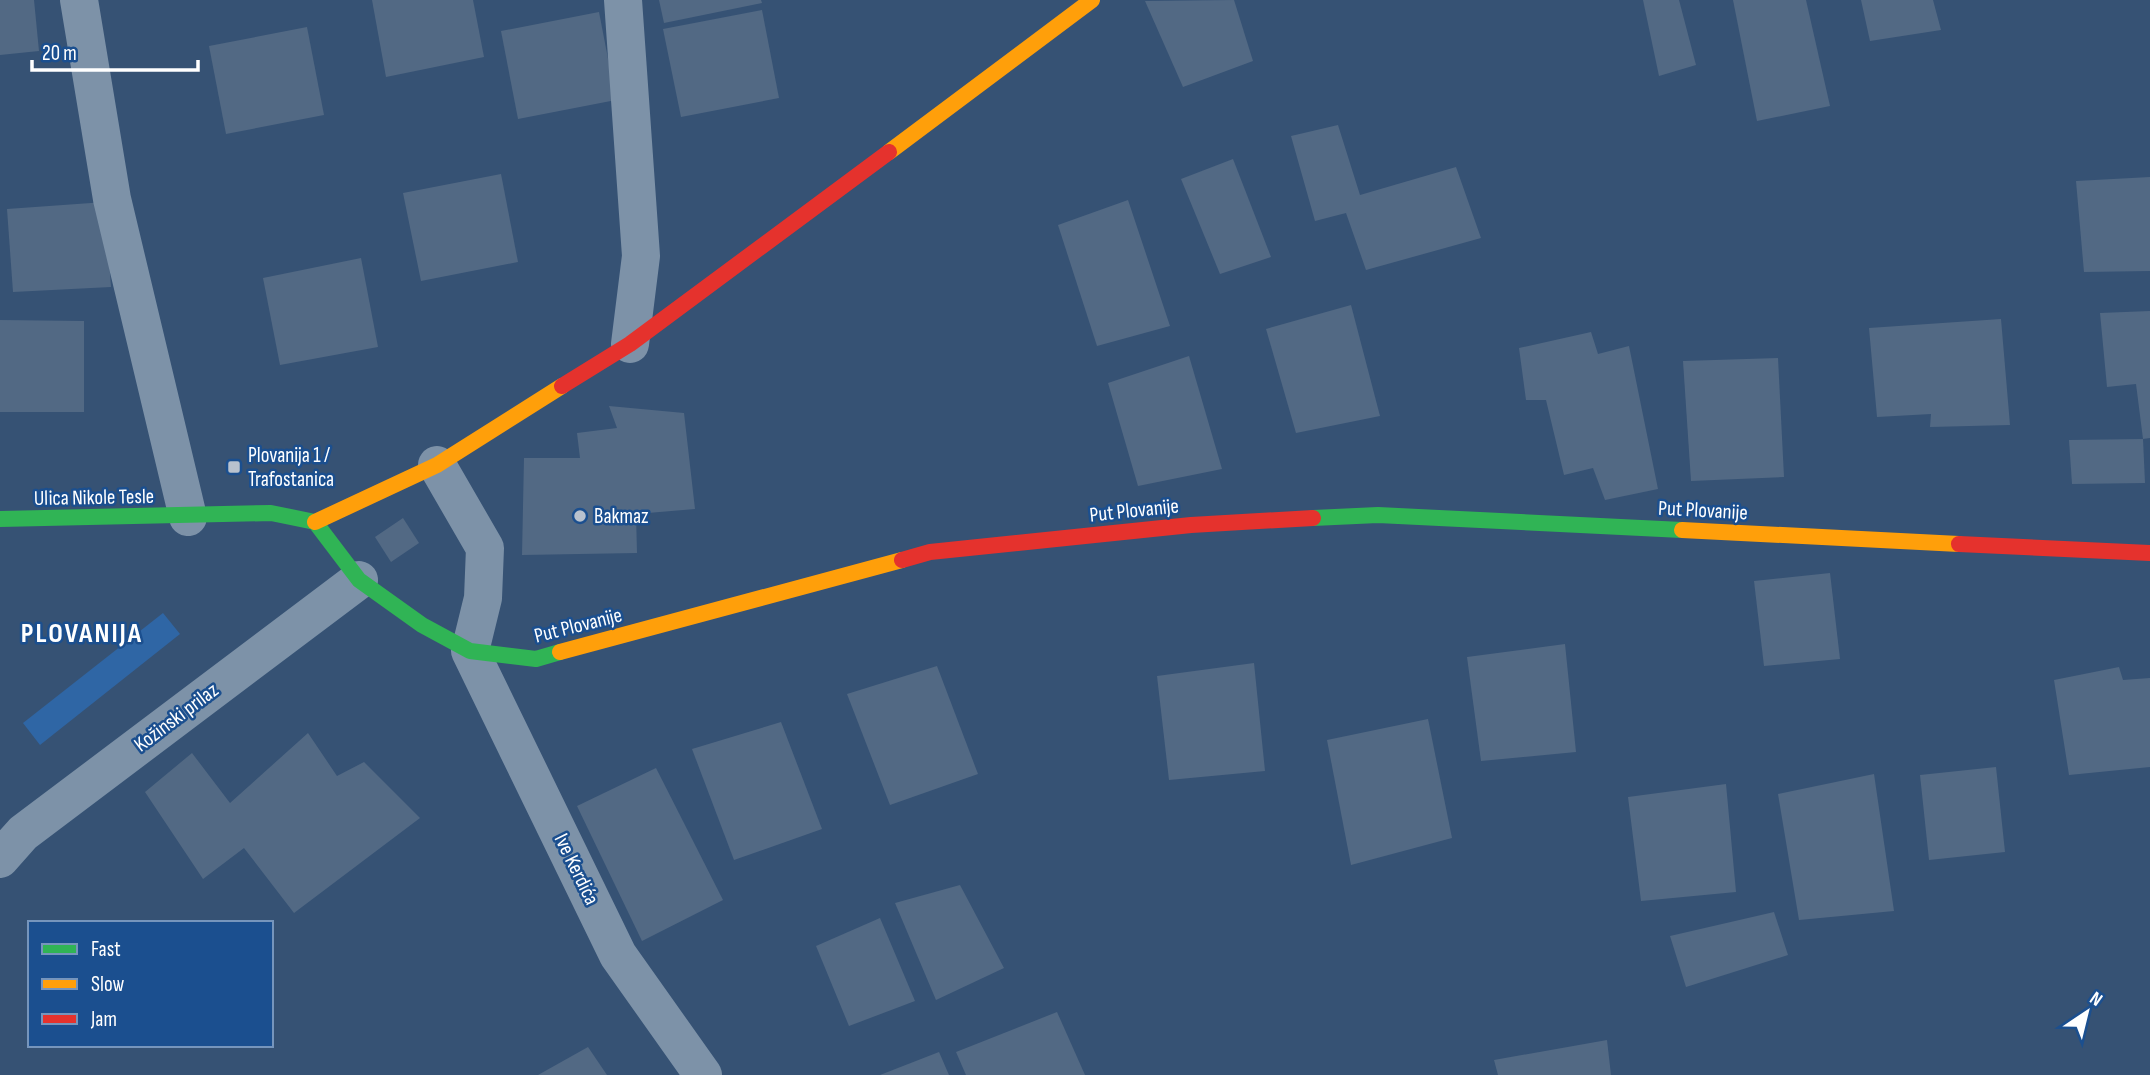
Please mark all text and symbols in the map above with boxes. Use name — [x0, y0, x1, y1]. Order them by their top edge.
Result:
scale bar — [32, 28, 198, 72]
text: 20 m — [42, 41, 77, 66]
place label: Plovanija 1 / Trafostanica — [248, 443, 334, 492]
marker: Plovanija 1 / Trafostanica — [226, 459, 242, 475]
street label: Ulica Nikole Tesle — [34, 484, 154, 511]
street label: Put Plovanije — [1088, 493, 1180, 528]
street label: Put Plovanije — [1658, 496, 1748, 525]
place label: Bakmaz — [594, 504, 649, 529]
marker: Bakmaz — [572, 508, 588, 524]
street label: Put Plovanije — [532, 603, 625, 648]
district label: PLOVANIJA — [21, 617, 143, 650]
street label: Kožinski prilaz — [129, 677, 224, 757]
street label: Ive Kerdića — [549, 830, 604, 909]
legend — [28, 921, 273, 1047]
text: Fast — [91, 937, 121, 962]
text: Slow — [91, 972, 125, 997]
north arrow — [2052, 977, 2122, 1047]
text: N — [2085, 987, 2107, 1012]
text: Jam — [90, 1007, 117, 1032]

